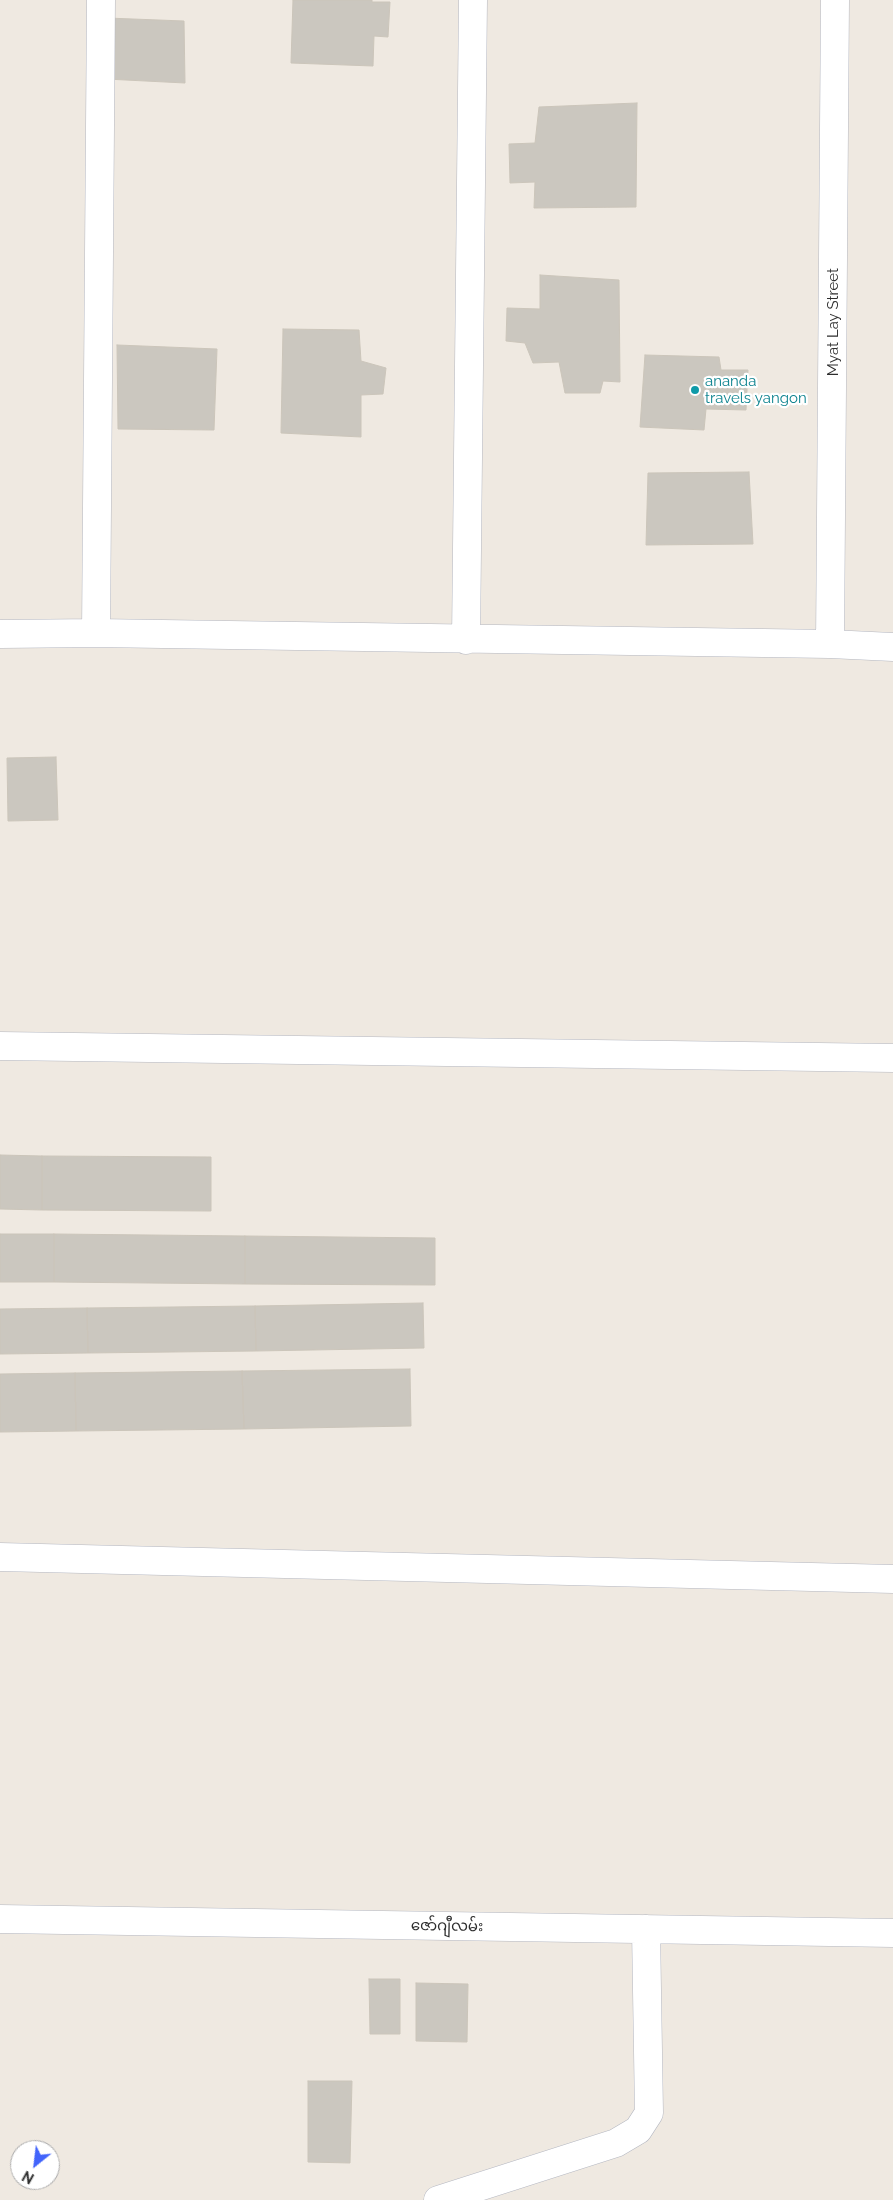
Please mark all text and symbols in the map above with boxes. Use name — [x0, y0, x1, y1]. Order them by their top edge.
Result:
street label: Myat Lay Street — [824, 268, 842, 376]
place label: ananda travels yangon — [705, 372, 807, 407]
marker: ananda travels yangon — [689, 384, 701, 396]
street label: ဇော်ဂျီလမ်း — [411, 1916, 483, 1936]
north arrow — [10, 2140, 60, 2190]
text: N — [20, 2168, 37, 2187]

